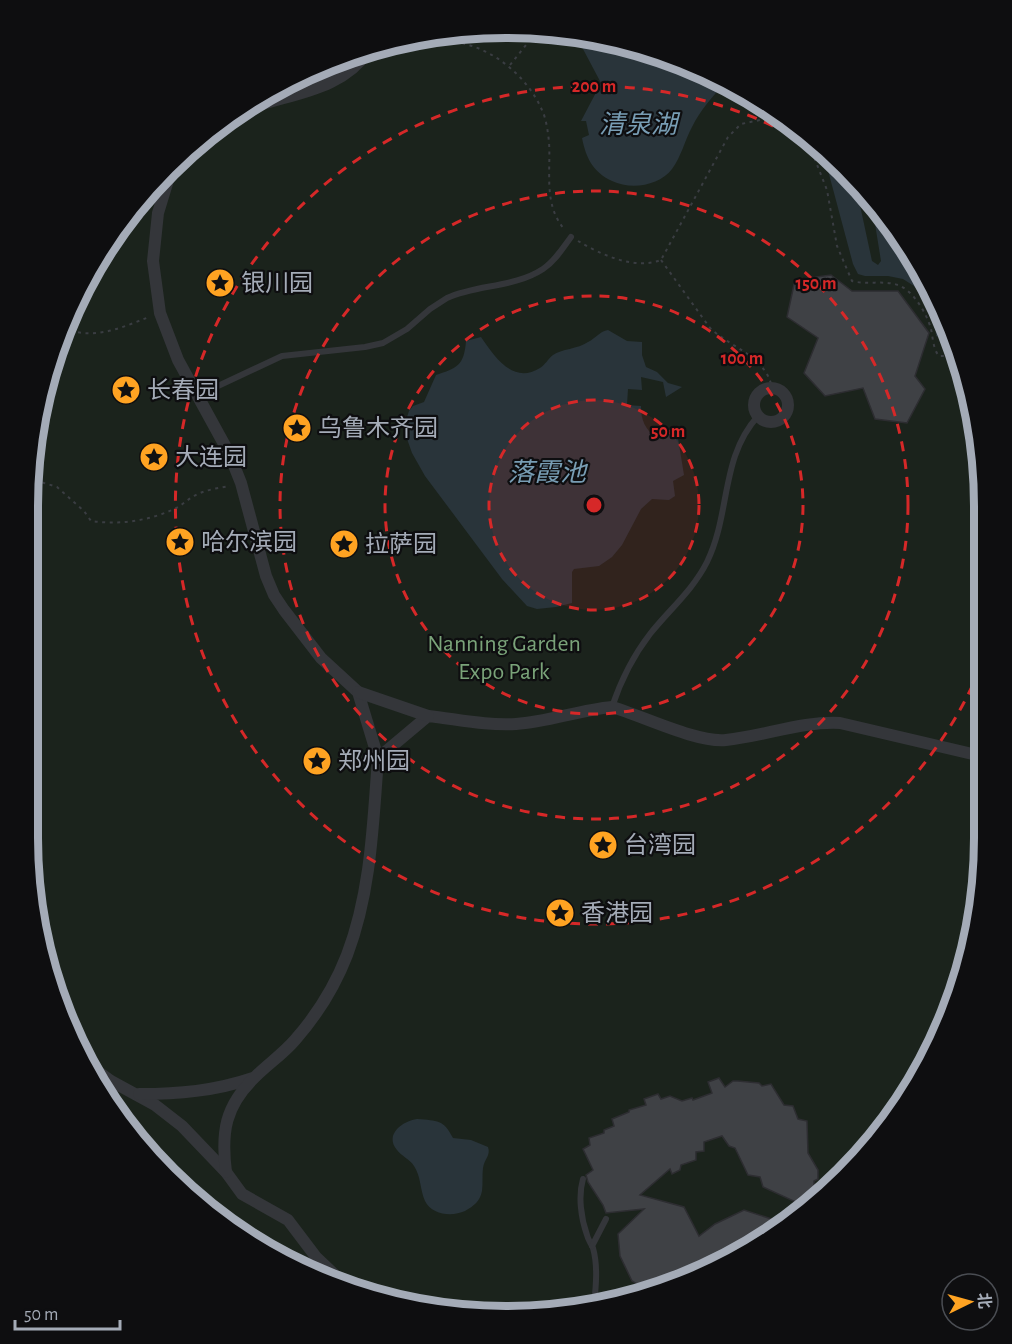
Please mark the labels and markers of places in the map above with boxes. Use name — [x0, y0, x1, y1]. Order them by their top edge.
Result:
place icon: 银川园 — [204, 267, 236, 299]
place label: 银川园 — [241, 270, 313, 296]
place icon: 长春园 — [110, 374, 142, 406]
place label: 长春园 — [147, 377, 219, 403]
place icon: 乌鲁木齐园 — [281, 412, 313, 444]
place label: 乌鲁木齐园 — [318, 415, 438, 441]
place icon: 大连园 — [138, 441, 170, 473]
place label: 大连园 — [175, 444, 247, 470]
centre of rings — [584, 495, 604, 515]
place icon: 哈尔滨园 — [164, 526, 196, 558]
place icon: 拉萨园 — [328, 528, 360, 560]
place label: 哈尔滨园 — [201, 529, 297, 555]
place label: 拉萨园 — [365, 531, 437, 557]
place icon: 郑州园 — [301, 745, 333, 777]
place label: 郑州园 — [338, 748, 410, 774]
place icon: 台湾园 — [587, 829, 619, 861]
place label: 台湾园 — [624, 832, 696, 858]
place icon: 香港园 — [544, 897, 576, 929]
place label: 香港园 — [581, 901, 653, 926]

